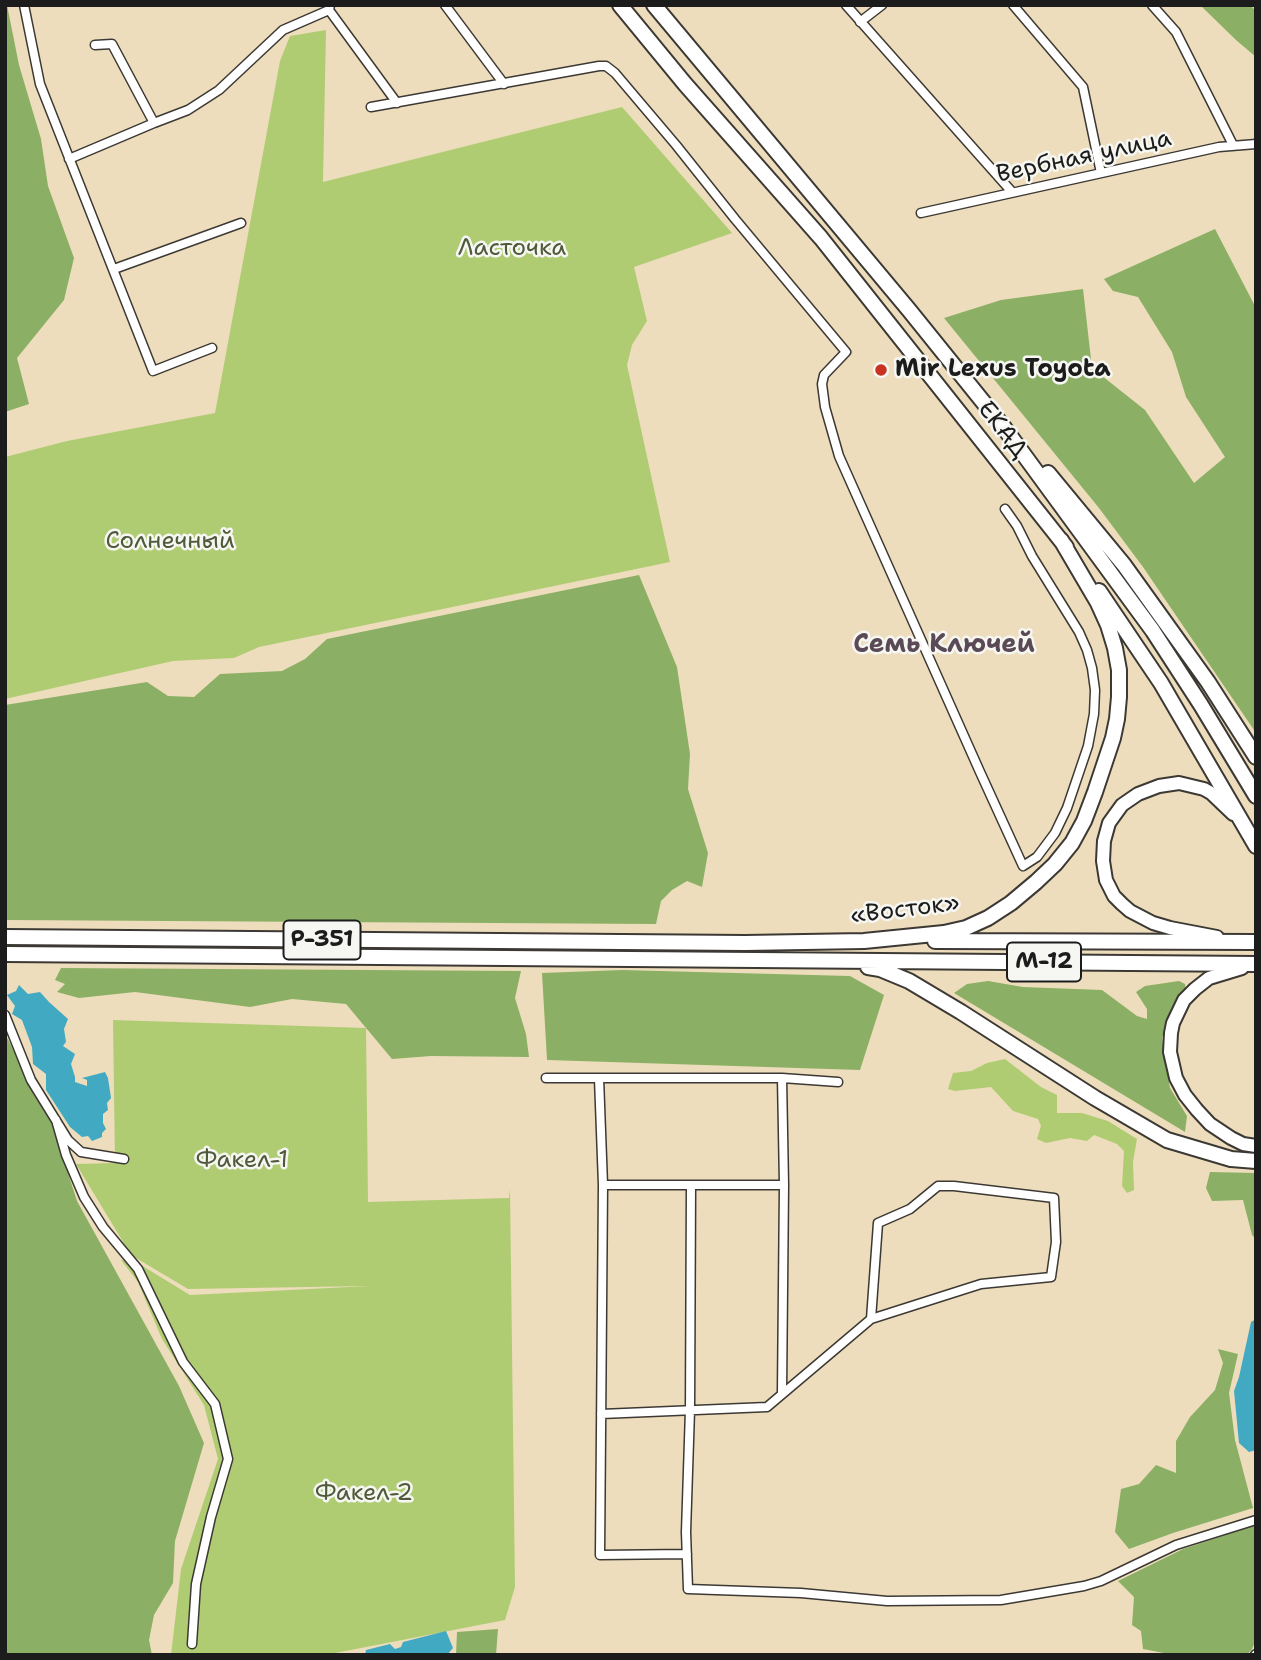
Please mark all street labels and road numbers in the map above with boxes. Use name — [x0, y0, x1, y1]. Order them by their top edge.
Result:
street label: Вербная улица — [994, 124, 1174, 190]
street label: ЕКАД — [971, 396, 1033, 464]
street label: «Восток» — [849, 889, 961, 931]
road number: Р-351 — [284, 920, 360, 959]
road number: М-12 — [1007, 942, 1081, 981]

